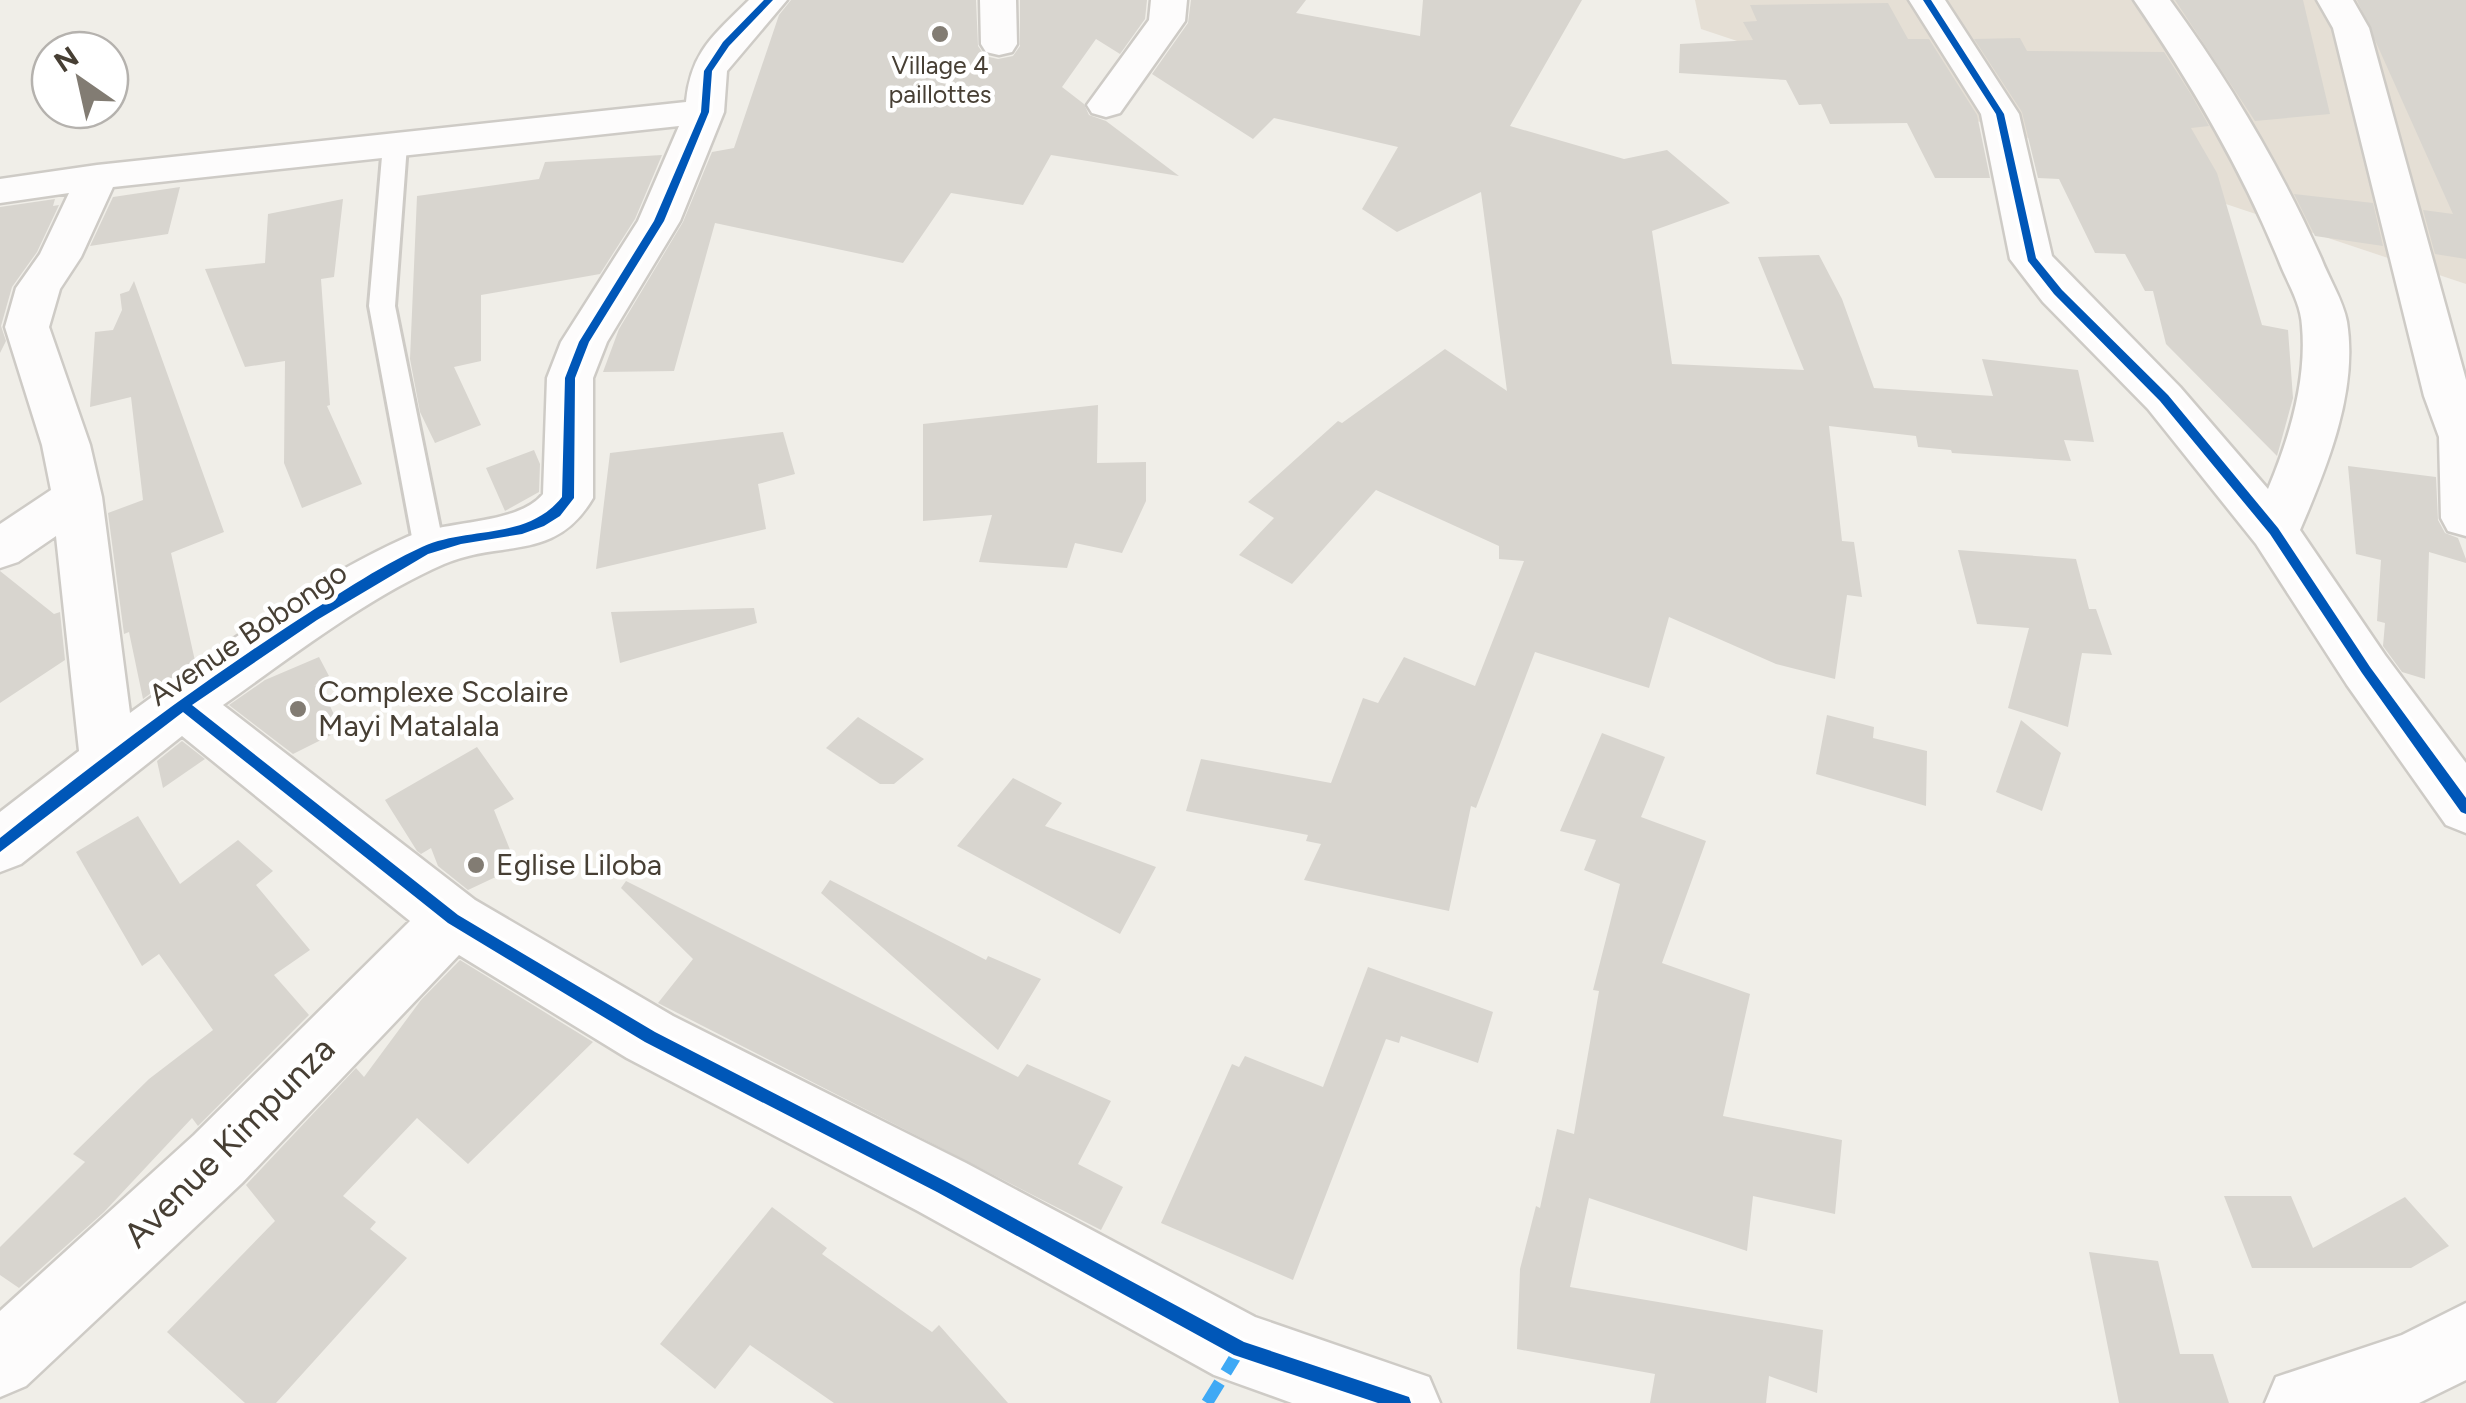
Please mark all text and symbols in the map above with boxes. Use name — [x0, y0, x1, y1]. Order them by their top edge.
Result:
marker: Village 4 paillottes — [929, 23, 951, 45]
north arrow — [30, 30, 130, 130]
text: N — [48, 39, 85, 79]
place label: Village 4 paillottes — [889, 50, 991, 109]
street label: Avenue Bobongo — [141, 554, 354, 714]
place label: Complexe Scolaire Mayi Matalala — [318, 673, 568, 744]
marker: Complexe Scolaire Mayi Matalala — [287, 698, 309, 720]
place label: Eglise Liloba — [496, 846, 662, 883]
marker: Eglise Liloba — [465, 854, 487, 876]
street label: Avenue Kimpunza — [115, 1028, 343, 1256]

